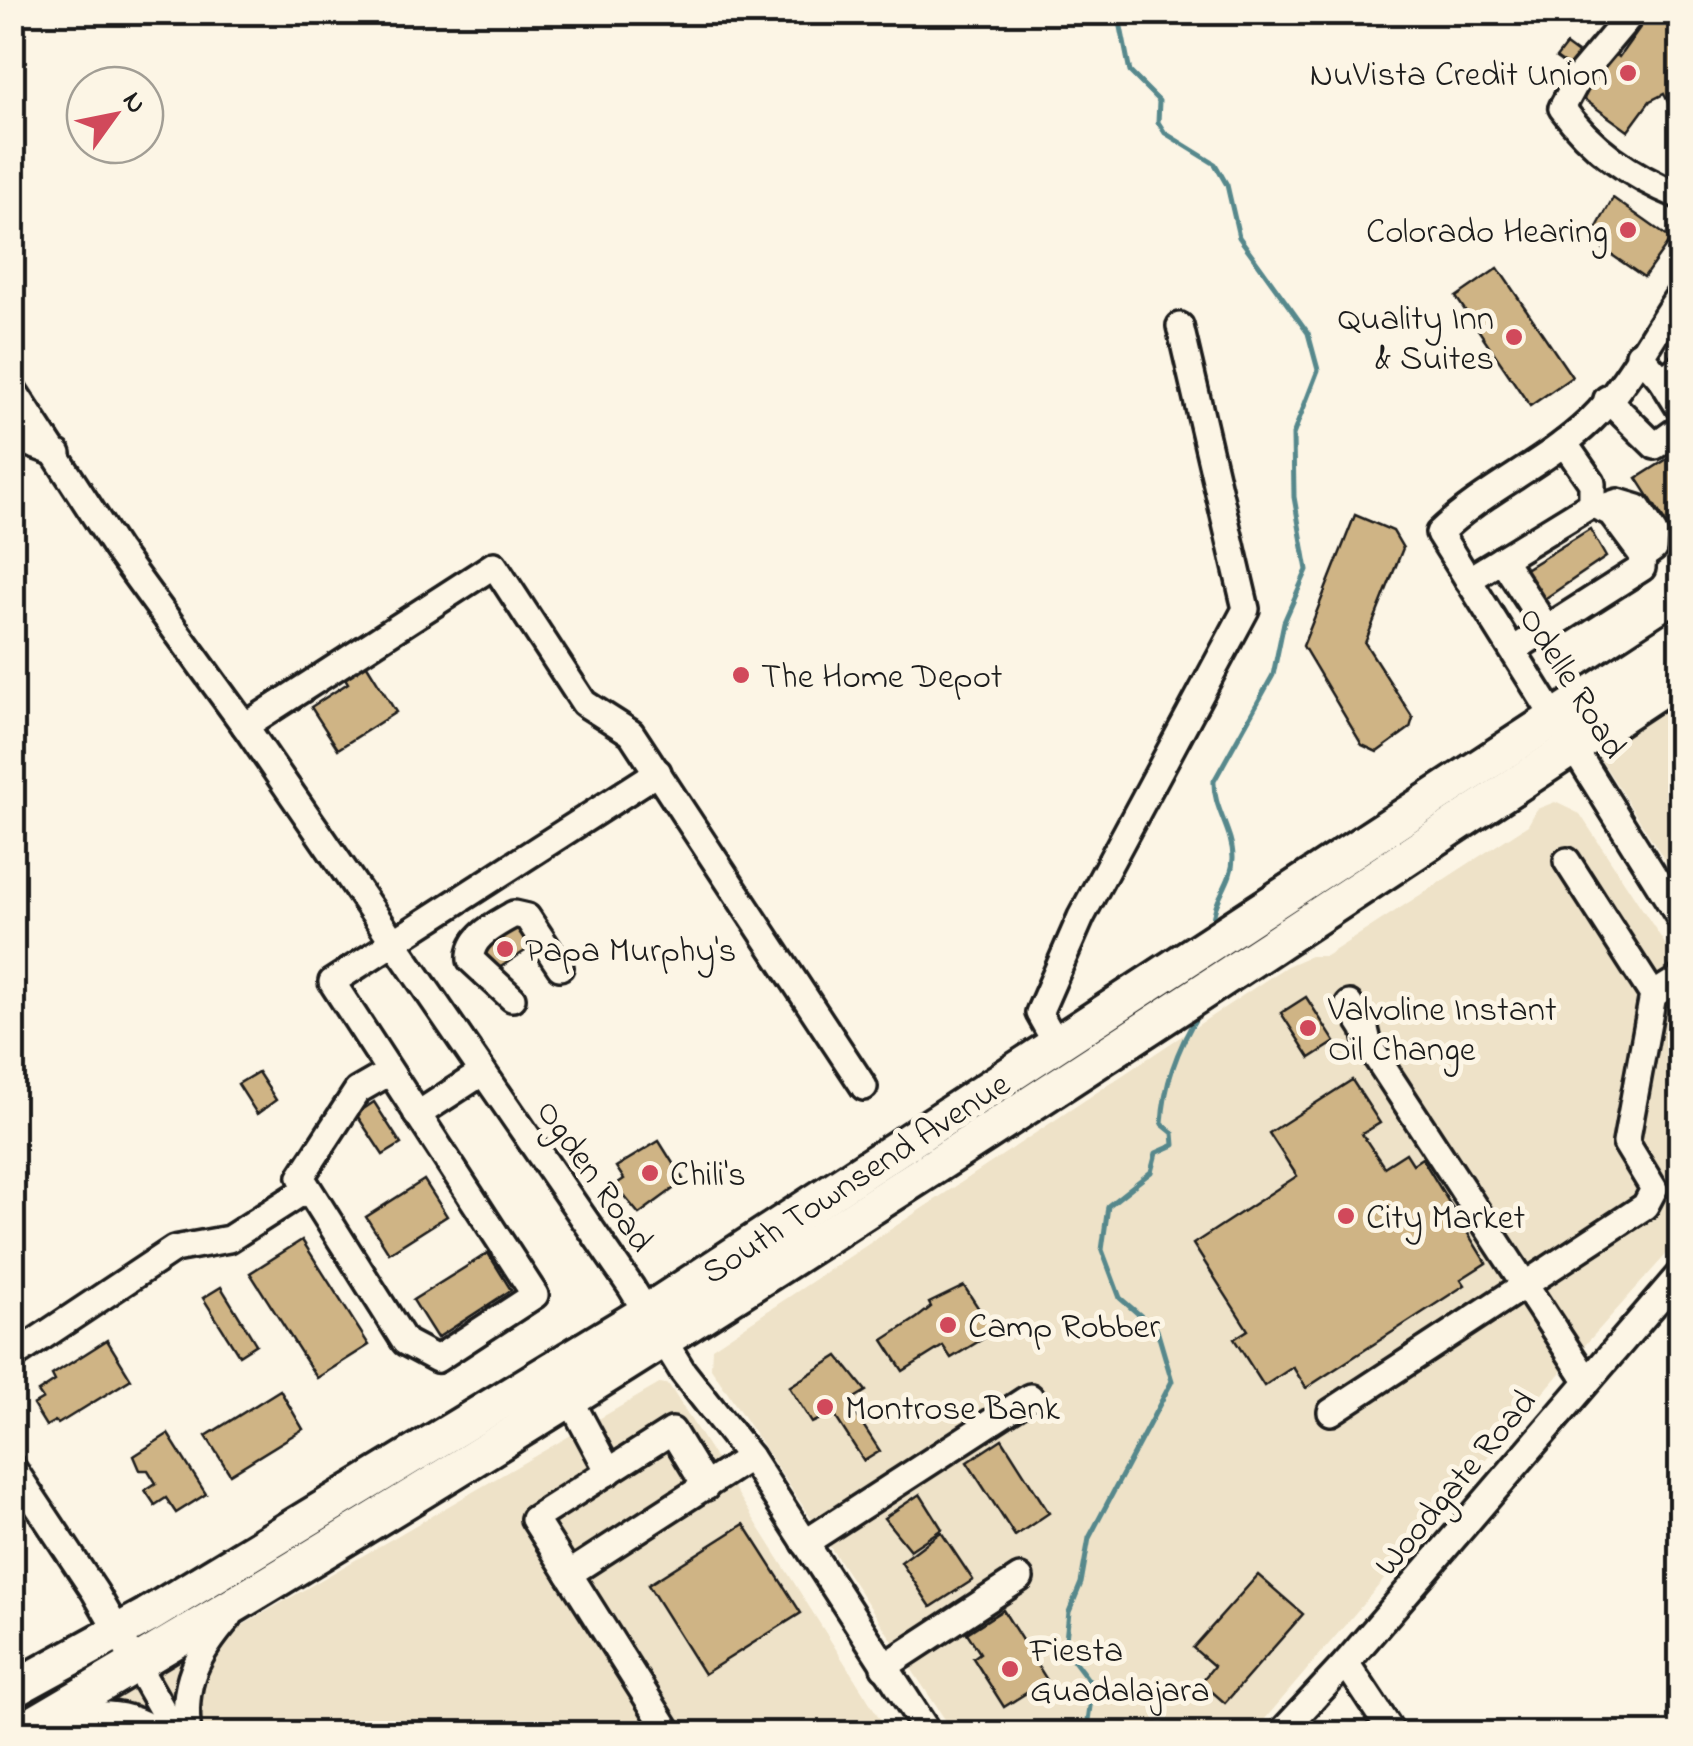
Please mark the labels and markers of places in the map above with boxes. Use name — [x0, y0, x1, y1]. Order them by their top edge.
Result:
place label: NuVista Credit Union — [1309, 51, 1608, 102]
marker: NuVista Credit Union — [1617, 62, 1639, 84]
place label: Colorado Hearing — [1366, 208, 1608, 259]
marker: Colorado Hearing — [1617, 219, 1639, 241]
place label: Quality Inn & Suites — [1338, 295, 1494, 386]
marker: Quality Inn & Suites — [1503, 326, 1525, 348]
place label: The Home Depot — [761, 653, 1003, 704]
marker: The Home Depot — [730, 664, 752, 686]
place label: Papa Murphy's — [525, 927, 736, 978]
marker: Papa Murphy's — [494, 938, 516, 960]
place label: Valvoline Instant Oil Change — [1327, 986, 1557, 1077]
marker: Valvoline Instant Oil Change — [1297, 1017, 1319, 1039]
place label: Chili's — [670, 1151, 746, 1202]
marker: Chili's — [639, 1162, 661, 1184]
place label: City Market — [1366, 1194, 1525, 1245]
marker: City Market — [1335, 1205, 1357, 1227]
place label: Camp Robber — [968, 1303, 1160, 1354]
marker: Camp Robber — [937, 1314, 959, 1336]
place label: Montrose Bank — [845, 1385, 1060, 1436]
marker: Montrose Bank — [814, 1396, 836, 1418]
place label: Fiesta Guadalajara — [1029, 1627, 1210, 1718]
marker: Fiesta Guadalajara — [999, 1658, 1021, 1680]

